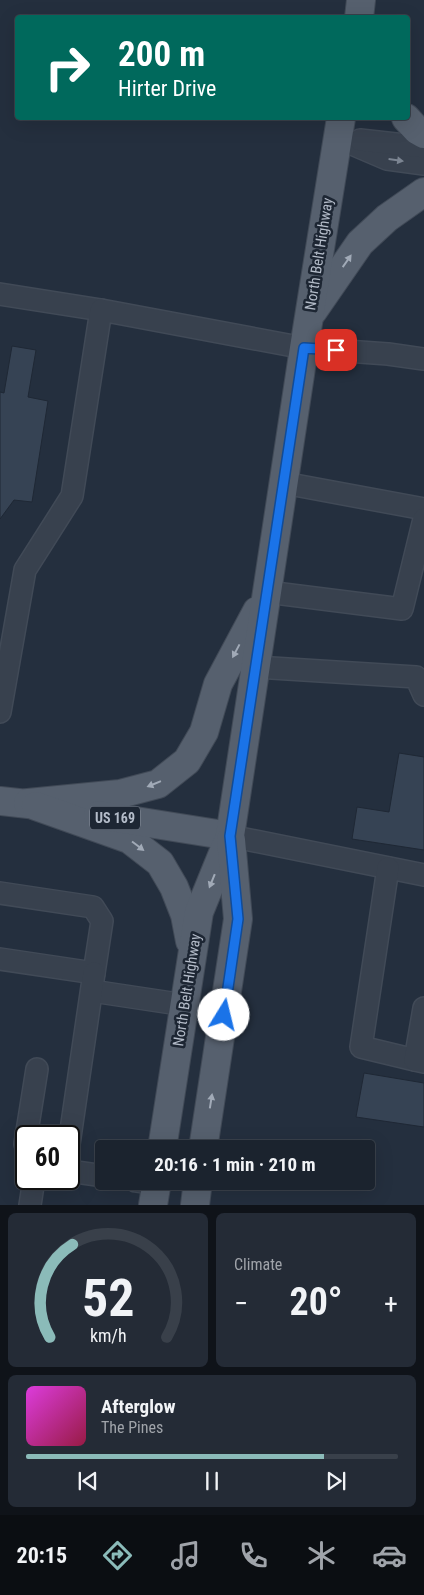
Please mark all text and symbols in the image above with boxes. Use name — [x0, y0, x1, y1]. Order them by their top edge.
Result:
text: 200 m — [118, 34, 205, 75]
icon: right — [35, 35, 100, 100]
text: Hirter Drive — [118, 76, 216, 101]
one-way arrow — [389, 156, 405, 164]
street label: North Belt Highway — [301, 196, 337, 312]
one-way arrow — [342, 255, 352, 268]
pin — [315, 329, 357, 371]
icon: arrive — [322, 336, 350, 364]
one-way arrow — [232, 643, 240, 658]
one-way arrow — [146, 780, 161, 788]
road number: US 169 — [90, 806, 140, 830]
one-way arrow — [131, 841, 145, 851]
one-way arrow — [208, 874, 216, 889]
street label: North Belt Highway — [169, 932, 205, 1048]
position arrow — [197, 988, 249, 1040]
one-way arrow — [207, 1092, 215, 1108]
speed limit sign: 60 — [15, 1125, 80, 1190]
text: 20:16 · 1 min · 210 m — [154, 1153, 316, 1176]
text: Climate — [234, 1255, 282, 1274]
text: 52 — [82, 1268, 134, 1329]
text: 20° — [289, 1280, 343, 1324]
text: − — [234, 1287, 248, 1320]
text: + — [384, 1287, 398, 1320]
text: km/h — [90, 1325, 126, 1346]
text: Afterglow — [101, 1395, 175, 1418]
text: The Pines — [101, 1418, 163, 1437]
icon: previous — [74, 1467, 102, 1495]
icon: pause — [198, 1467, 226, 1495]
icon: next — [322, 1467, 350, 1495]
icon: directions — [100, 1538, 135, 1573]
icon: music — [168, 1538, 203, 1573]
icon: phone — [236, 1538, 271, 1573]
icon: climate — [304, 1538, 339, 1573]
icon: car — [372, 1538, 407, 1573]
text: 20:15 — [17, 1543, 67, 1568]

